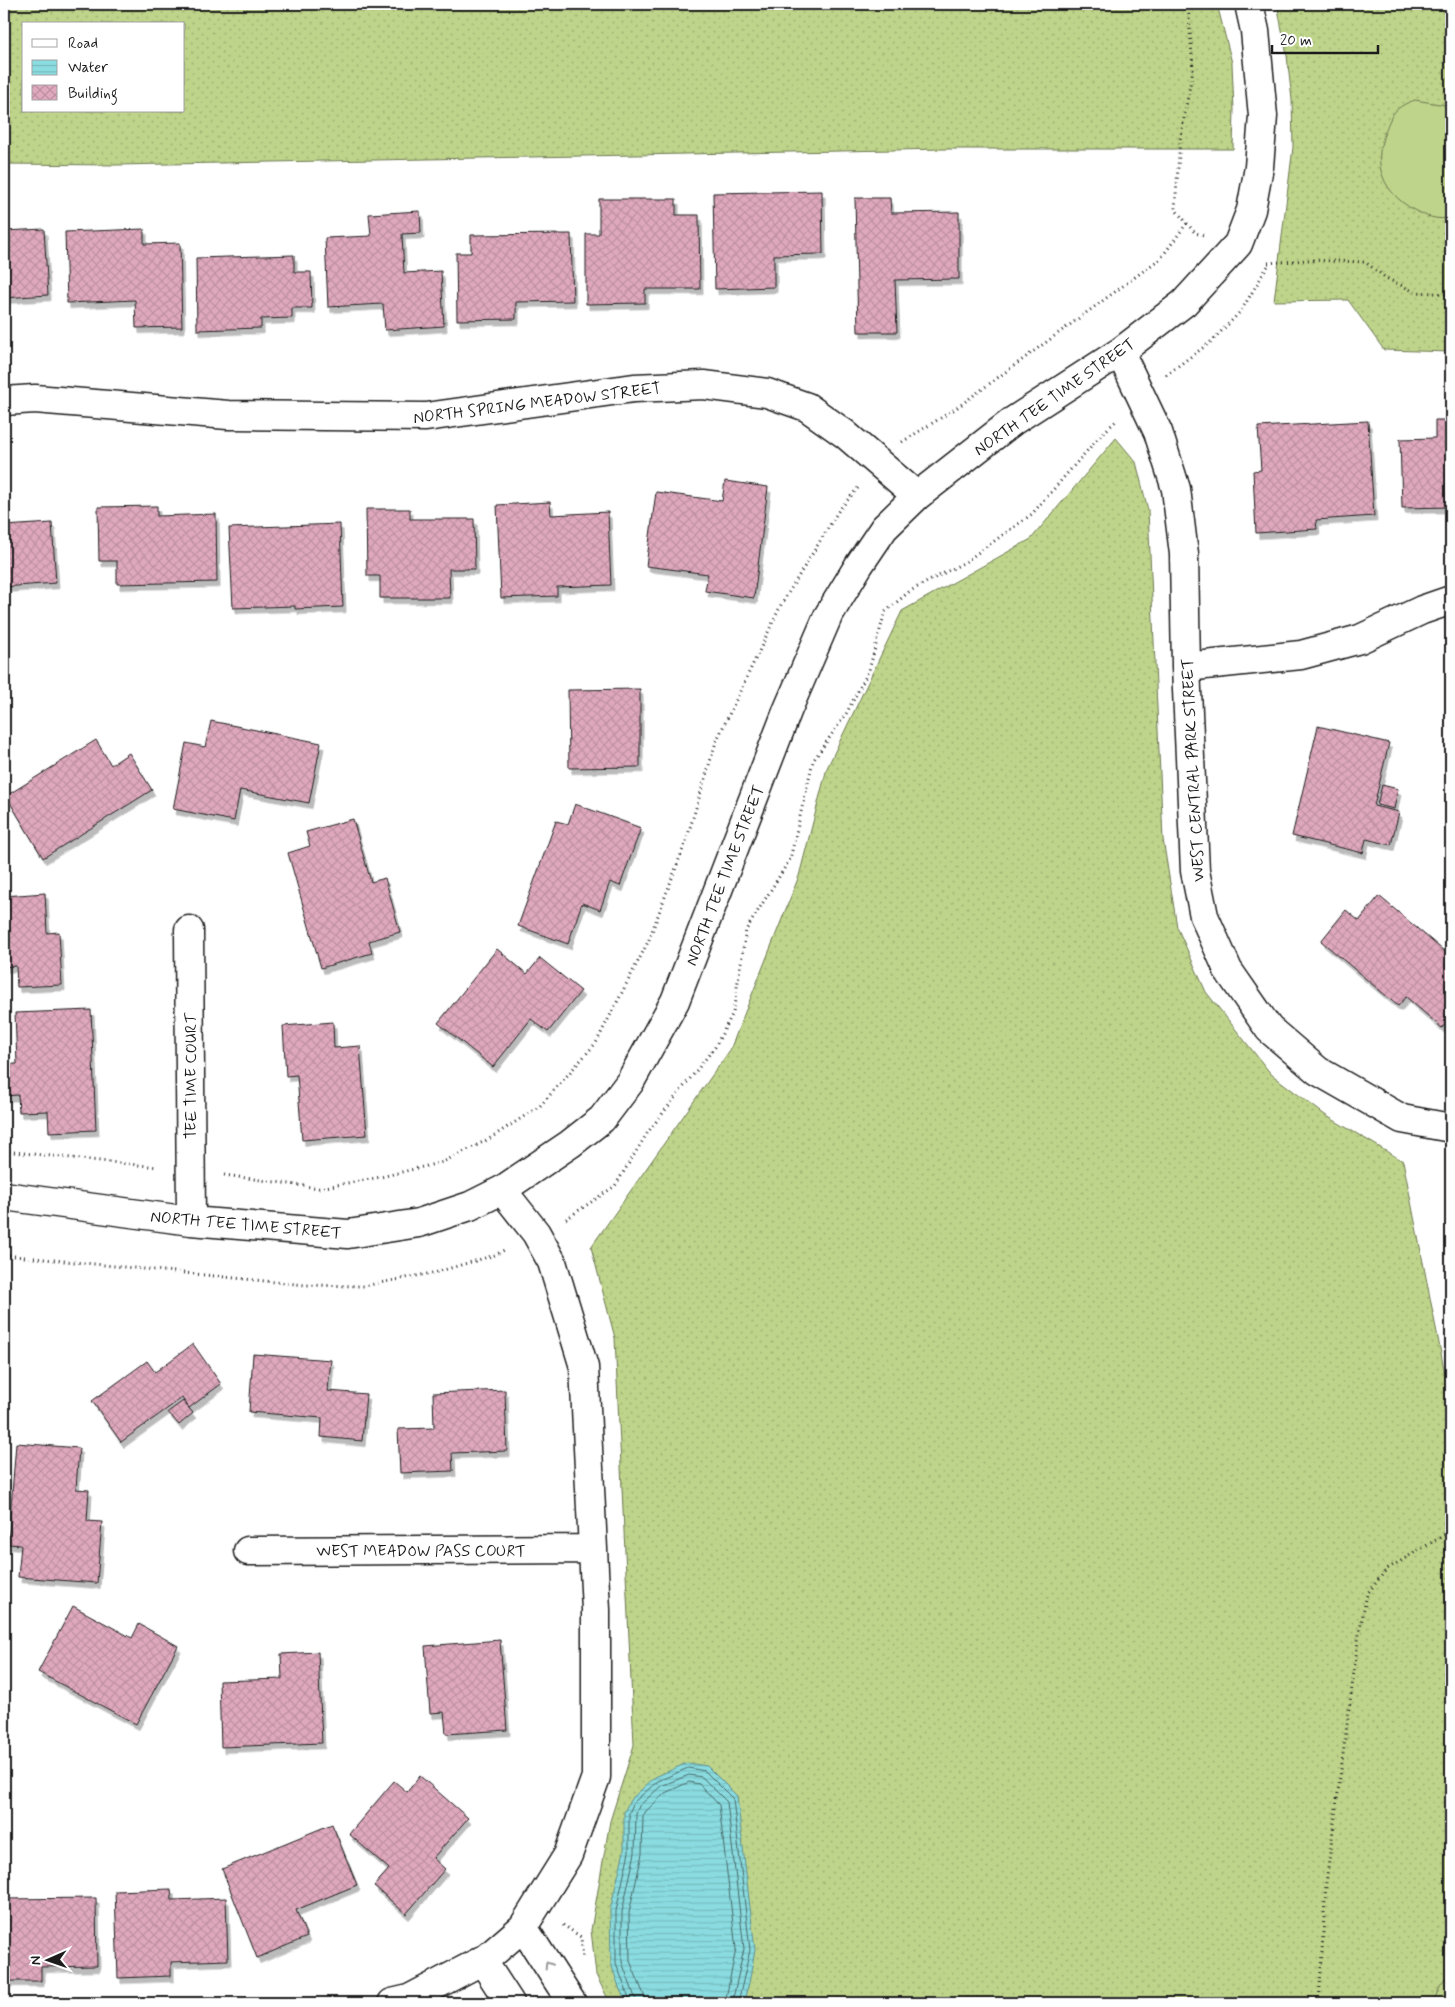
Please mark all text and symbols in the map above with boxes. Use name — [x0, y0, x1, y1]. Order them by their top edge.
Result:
legend — [22, 22, 185, 112]
scale bar — [1272, 22, 1379, 54]
text: 20 m — [1280, 31, 1312, 51]
text: Road — [68, 34, 98, 54]
text: Water — [68, 58, 108, 78]
text: Building — [68, 84, 118, 105]
street label: NORTH TEE TIME STREET — [970, 334, 1139, 461]
street label: NORTH SPRING MEADOW STREET — [412, 378, 662, 429]
street label: WEST CENTRAL PARK STREET — [1177, 658, 1210, 882]
street label: NORTH TEE TIME STREET — [681, 782, 770, 969]
street label: TEE TIME COURT — [181, 1012, 202, 1139]
street label: NORTH TEE TIME STREET — [149, 1207, 342, 1244]
street label: WEST MEADOW PASS COURT — [316, 1541, 526, 1562]
north arrow — [22, 1934, 72, 1984]
text: N — [27, 1955, 45, 1965]
one-way arrow — [544, 1962, 554, 1971]

